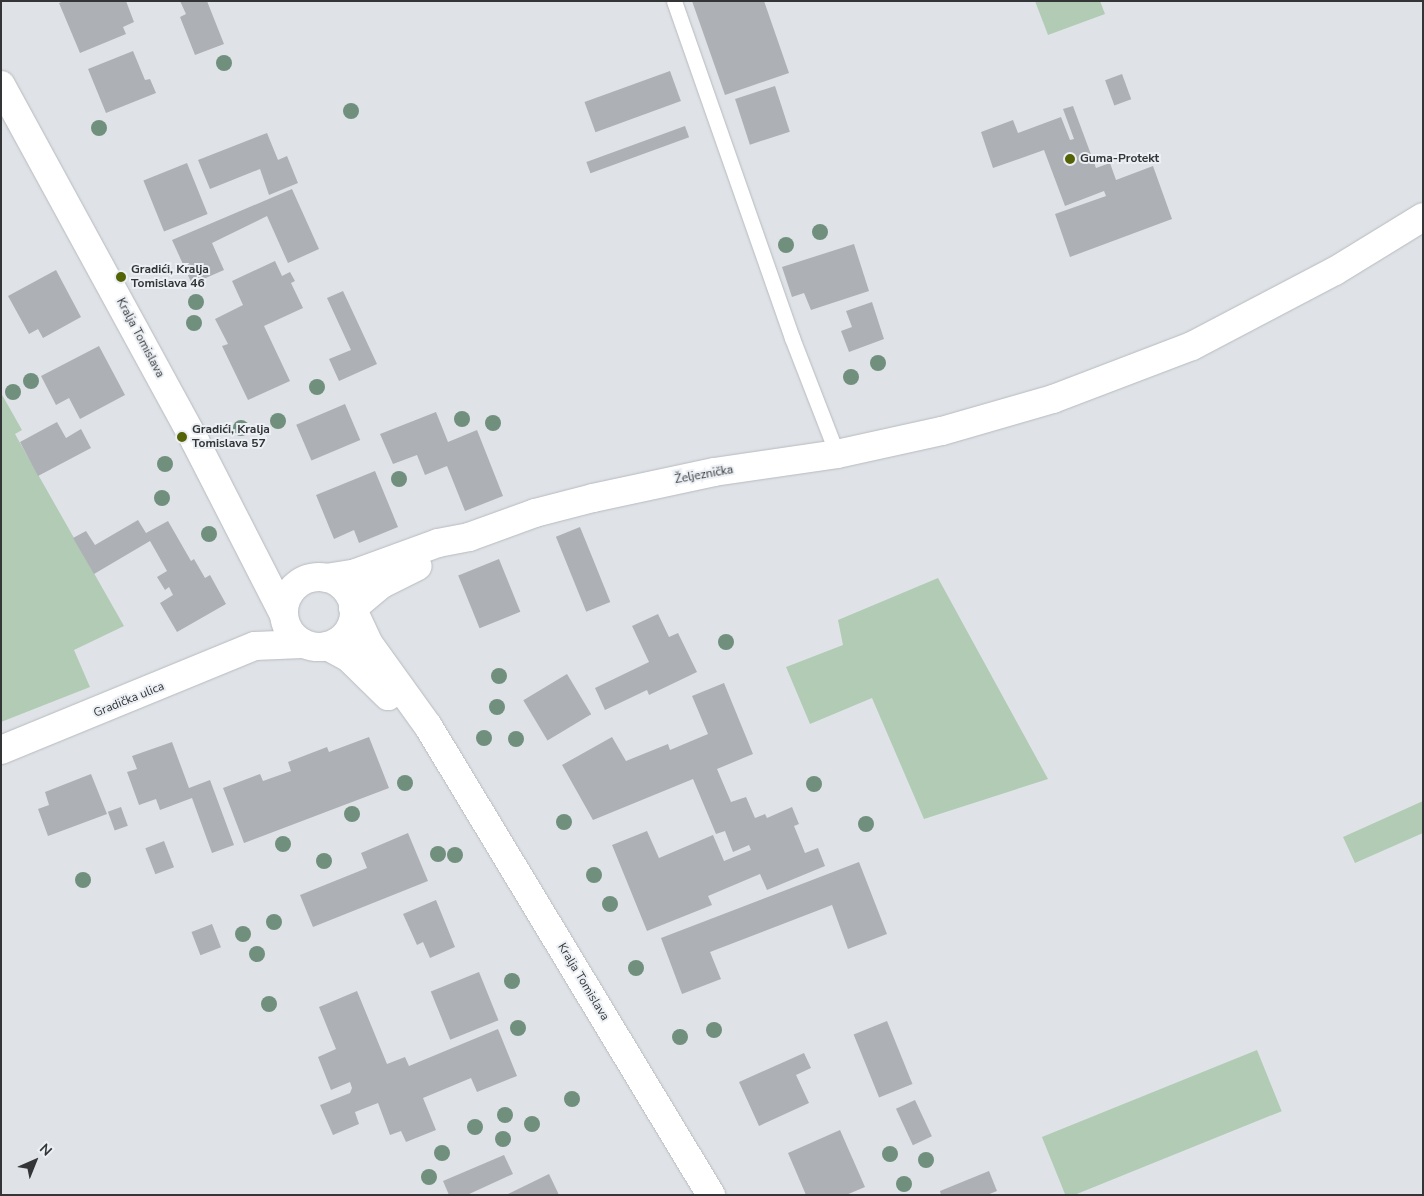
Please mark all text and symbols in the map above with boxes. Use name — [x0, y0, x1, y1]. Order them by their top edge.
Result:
place label: Guma-Protekt — [1080, 152, 1159, 166]
marker: Guma-Protekt — [1064, 153, 1076, 165]
place label: Gradići, Kralja Tomislava 46 — [131, 263, 209, 291]
marker: Gradići, Kralja Tomislava 46 — [115, 271, 127, 283]
street label: Kralja Tomislava — [113, 296, 167, 380]
place label: Gradići, Kralja Tomislava 57 — [192, 423, 270, 451]
marker: Gradići, Kralja Tomislava 57 — [176, 431, 188, 443]
street label: Željeznička — [674, 463, 734, 487]
street label: Gradička ulica — [92, 679, 166, 721]
street label: Kralja Tomislava — [554, 941, 612, 1023]
north arrow — [10, 1136, 60, 1186]
text: N — [35, 1139, 56, 1160]

